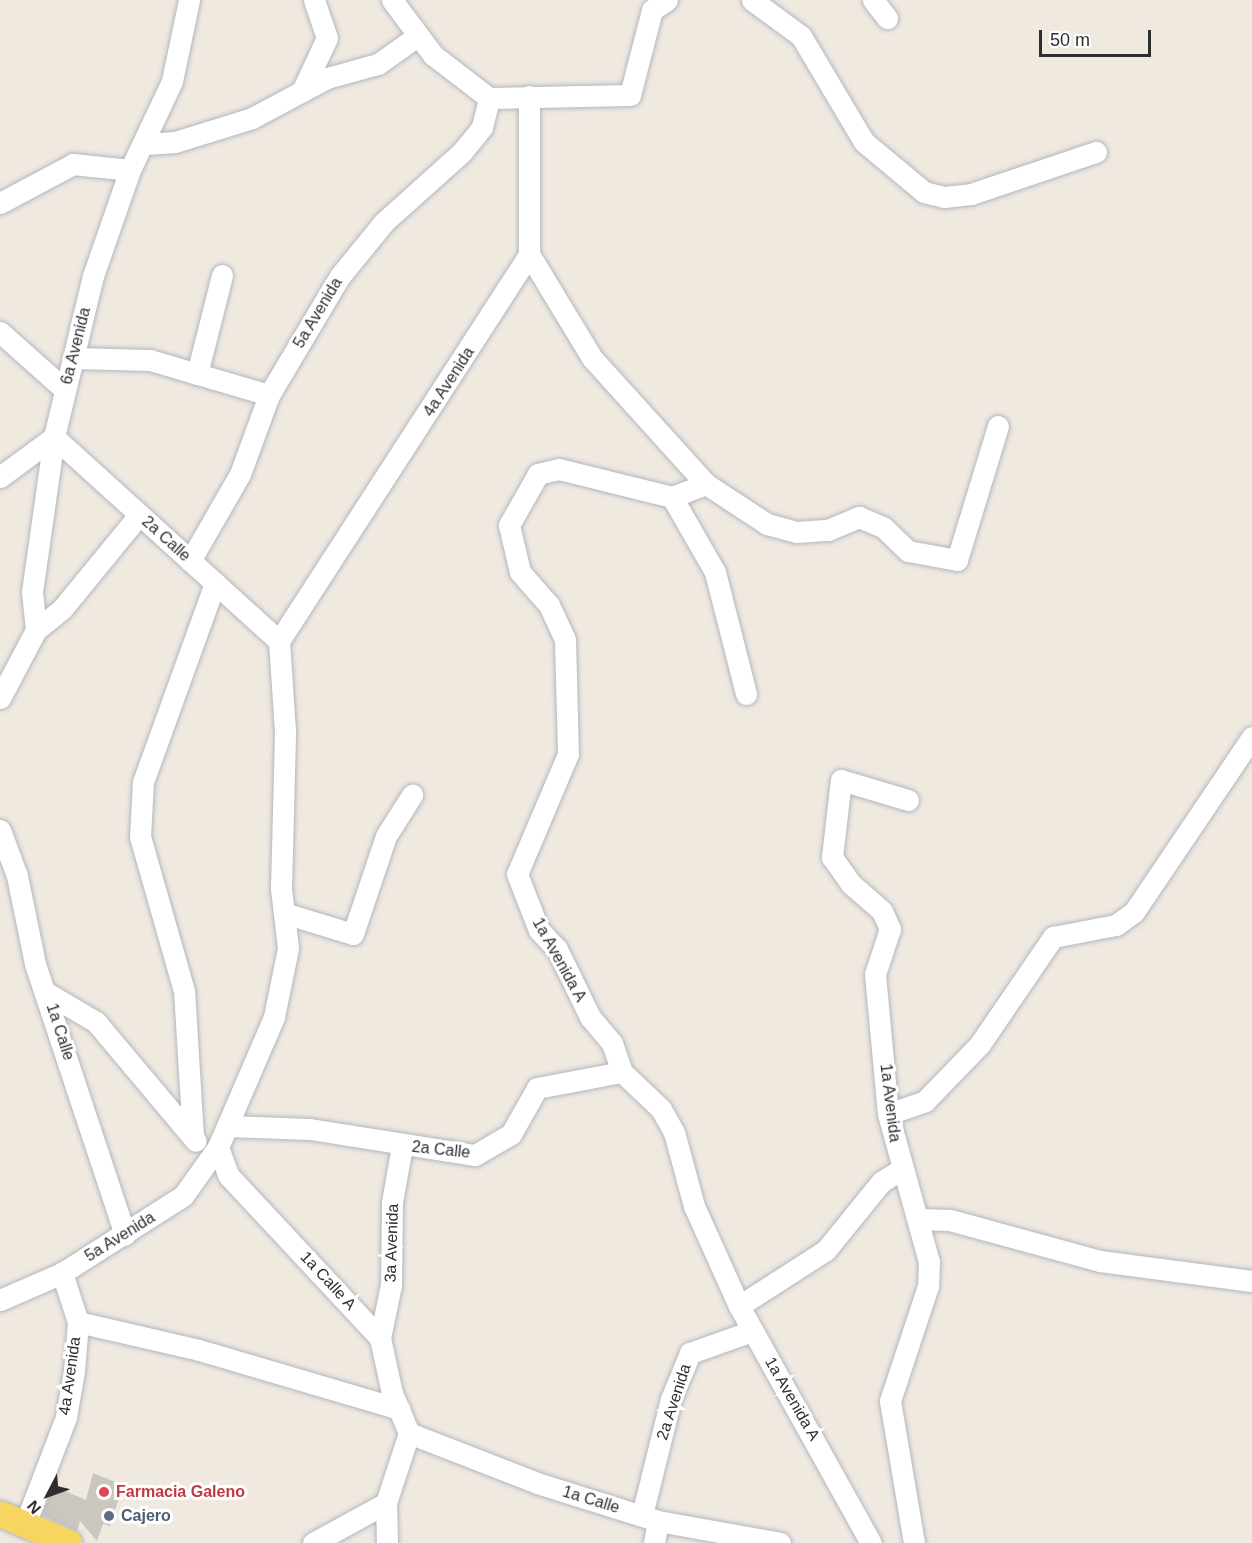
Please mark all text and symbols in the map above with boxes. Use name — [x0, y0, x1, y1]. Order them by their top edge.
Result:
scale bar — [1042, 18, 1154, 56]
text: 50 m — [1050, 30, 1090, 50]
street label: 5a Avenida — [289, 274, 347, 352]
street label: 6a Avenida — [57, 305, 95, 387]
street label: 4a Avenida — [419, 343, 479, 421]
street label: 2a Calle — [138, 512, 194, 566]
street label: 1a Avenida A — [528, 914, 590, 1006]
street label: 1a Calle — [42, 1001, 78, 1063]
street label: 1a Avenida — [876, 1062, 904, 1144]
street label: 2a Calle — [411, 1137, 471, 1163]
street label: 3a Avenida — [381, 1203, 403, 1283]
street label: 5a Avenida — [81, 1208, 159, 1266]
street label: 1a Calle A — [296, 1247, 360, 1315]
street label: 4a Avenida — [55, 1335, 85, 1417]
street label: 1a Avenida A — [760, 1353, 824, 1445]
street label: 2a Avenida — [653, 1361, 695, 1443]
north arrow — [18, 1465, 78, 1525]
place label: Farmacia Galeno — [116, 1482, 245, 1502]
street label: 1a Calle — [560, 1482, 622, 1518]
marker: Farmacia Galeno — [97, 1485, 111, 1499]
text: N — [24, 1497, 44, 1517]
place label: Cajero — [121, 1506, 171, 1526]
marker: Cajero — [102, 1509, 116, 1523]

